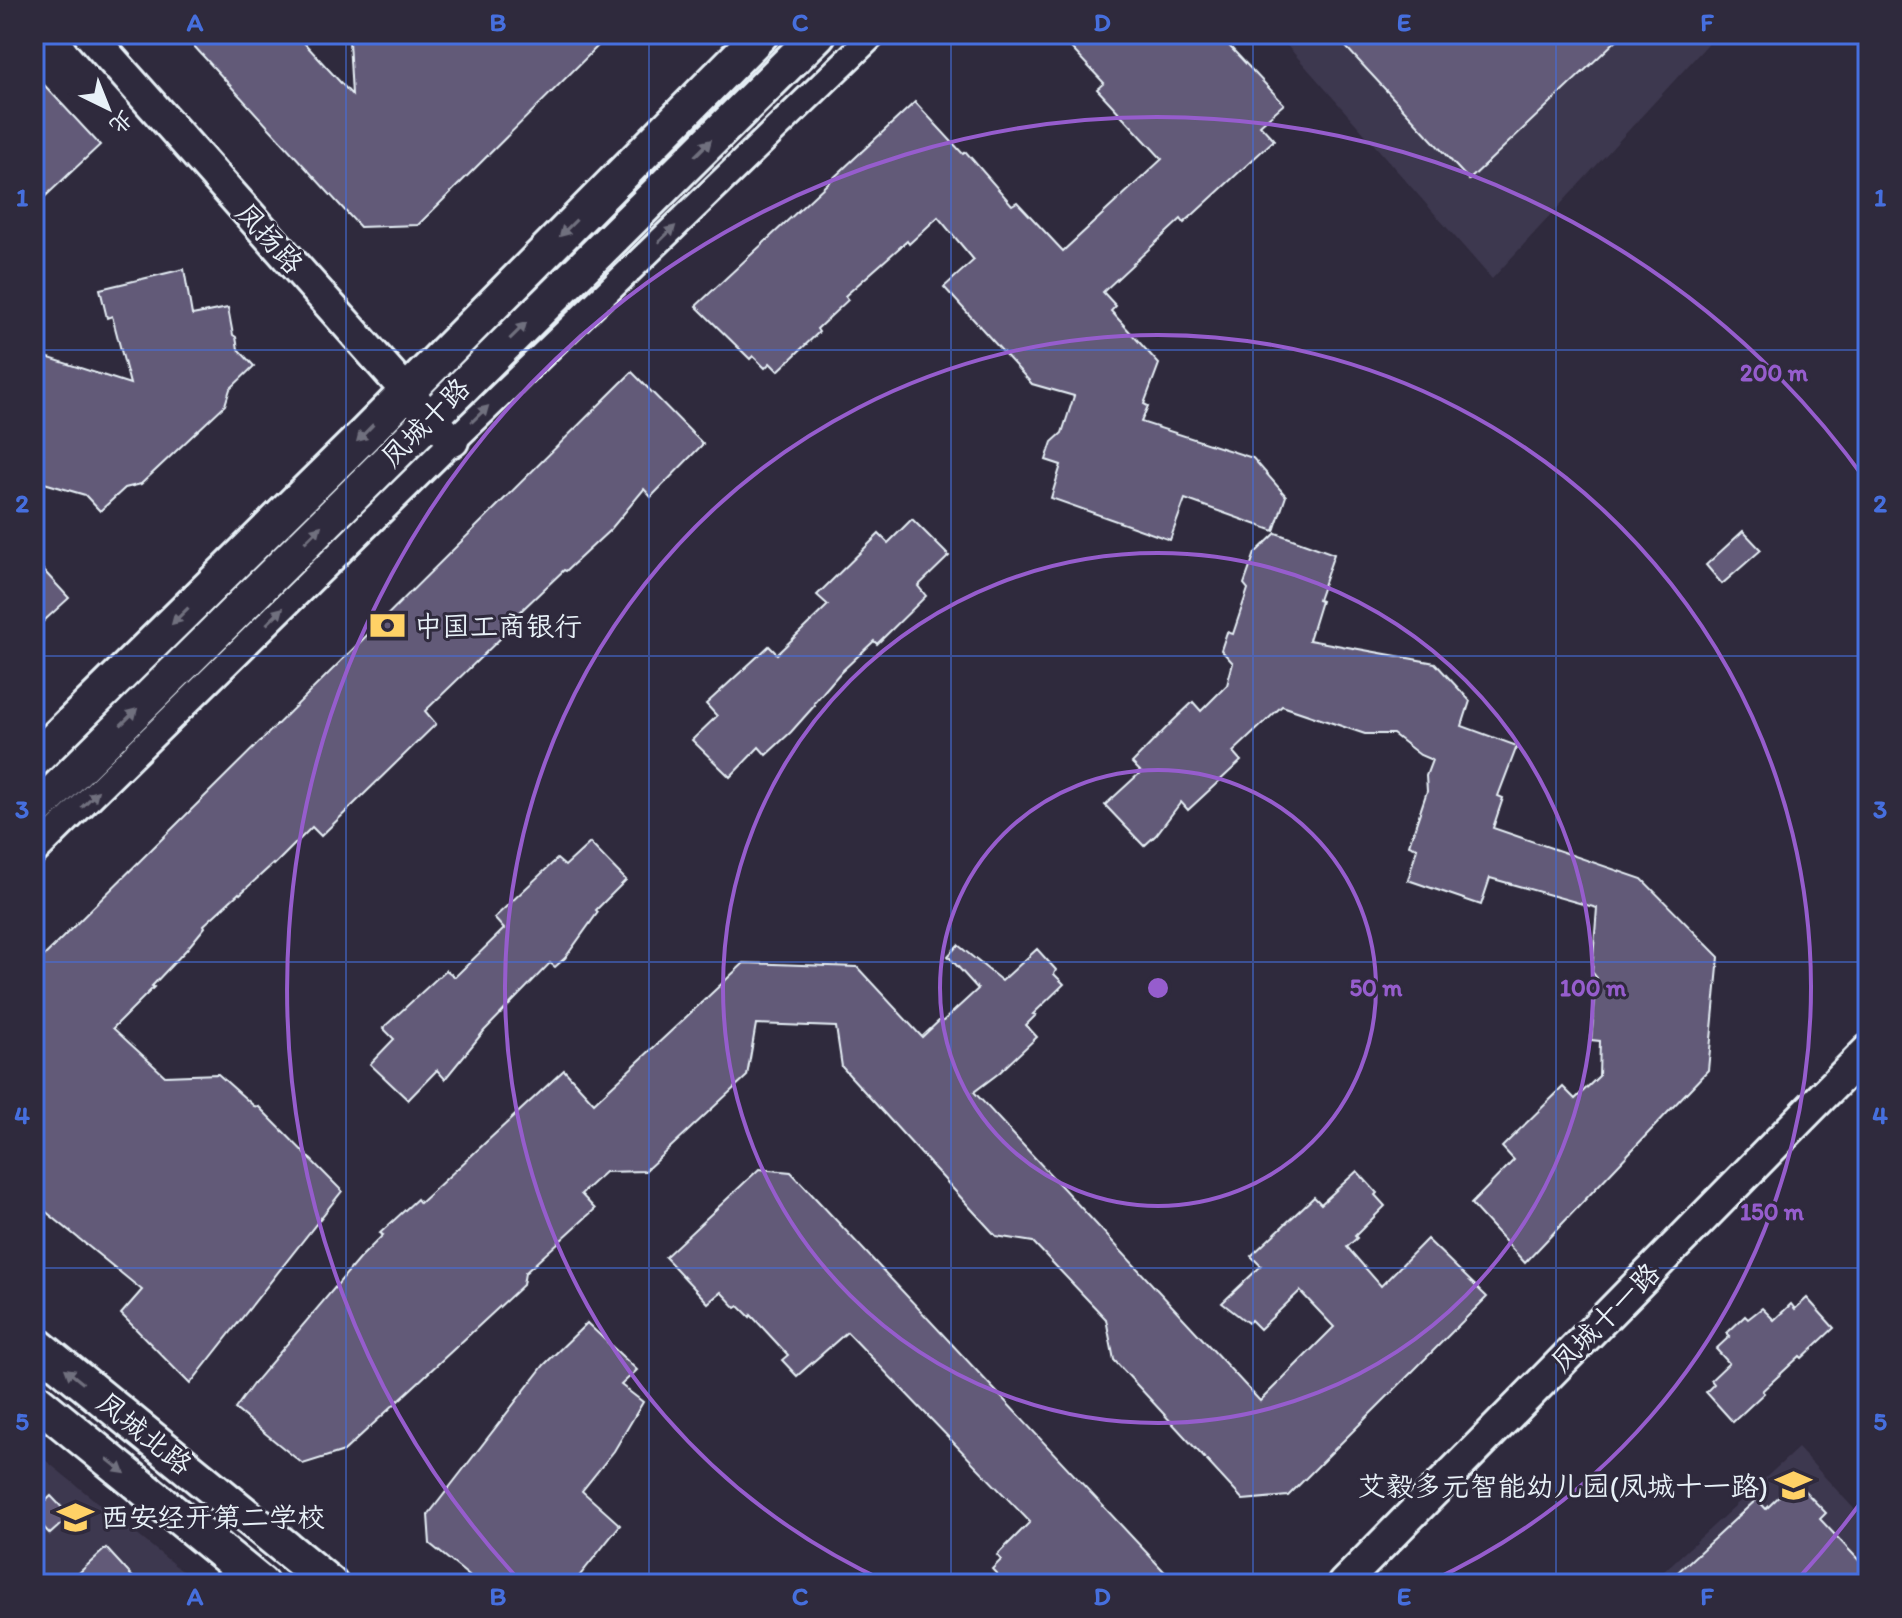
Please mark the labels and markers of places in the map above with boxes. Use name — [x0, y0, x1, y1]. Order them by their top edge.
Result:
bank icon: 中国工商银行 — [369, 607, 407, 645]
place label: 中国工商银行 — [414, 609, 582, 643]
centre of rings — [1144, 974, 1172, 1002]
school or university icon: 艾毅多元智能幼儿园(凤城十一路) — [1775, 1467, 1813, 1505]
place label: 艾毅多元智能幼儿园(凤城十一路) — [1358, 1469, 1768, 1503]
school or university icon: 西安经开第二学校 — [56, 1498, 94, 1536]
place label: 西安经开第二学校 — [101, 1500, 325, 1534]

